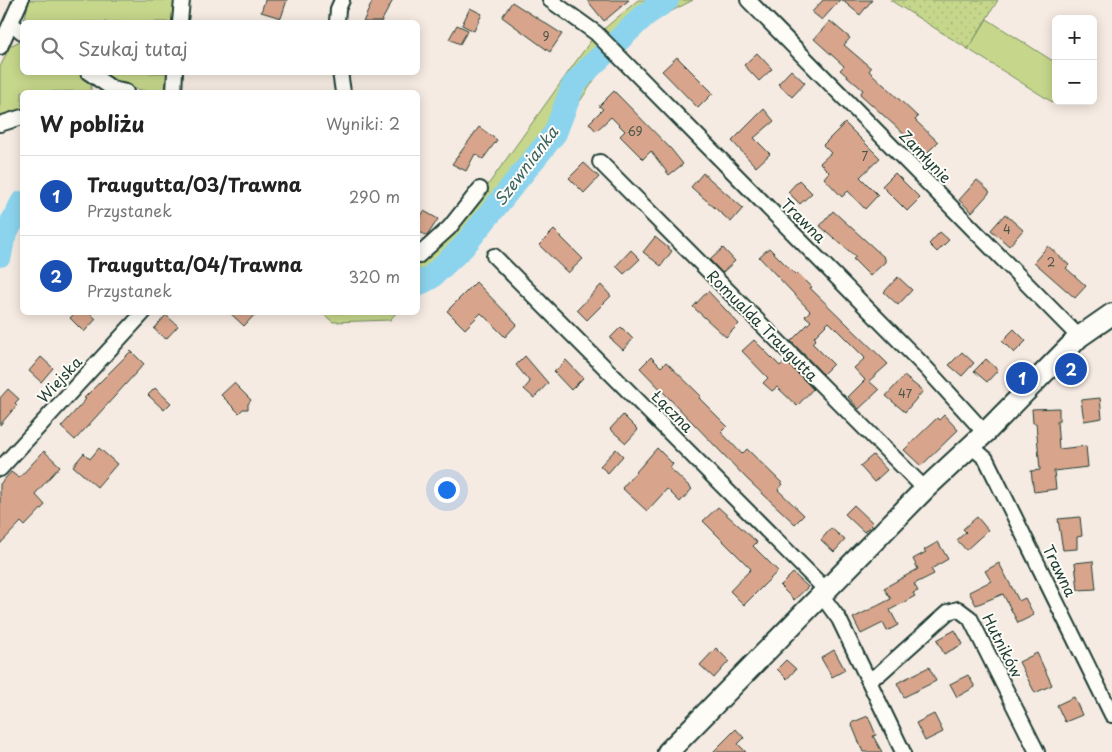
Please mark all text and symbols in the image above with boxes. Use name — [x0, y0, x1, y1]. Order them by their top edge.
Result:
map controls — [1052, 15, 1097, 105]
button: + — [1052, 15, 1097, 60]
search box — [20, 20, 420, 75]
house number: 9 — [542, 27, 550, 45]
icon: search — [38, 34, 66, 62]
text: Szukaj tutaj — [78, 34, 188, 62]
button: − — [1052, 60, 1097, 105]
text: W pobliżu — [40, 107, 145, 139]
text: Wyniki: 2 — [326, 111, 400, 135]
water label: Szewnianka — [487, 120, 564, 210]
house number: 69 — [627, 122, 643, 140]
street label: Zamłynie — [895, 124, 957, 188]
house number: 7 — [862, 147, 869, 165]
text: Traugutta/03/Trawna — [87, 170, 302, 198]
text: 1 — [52, 184, 60, 208]
text: 290 m — [349, 184, 400, 208]
street label: Trawna — [776, 192, 832, 248]
text: Przystanek — [87, 198, 172, 222]
house number: 4 — [1003, 220, 1011, 238]
text: Traugutta/04/Trawna — [87, 250, 303, 278]
house number: 2 — [1047, 253, 1055, 271]
text: 2 — [50, 264, 62, 288]
text: 320 m — [349, 264, 400, 288]
street label: Romualda Traugutta — [702, 264, 824, 386]
text: Przystanek — [87, 278, 172, 302]
street label: Wiejska — [31, 350, 87, 408]
pin: 2 — [1055, 350, 1087, 388]
pin: 1 — [1006, 359, 1038, 397]
house number: 47 — [898, 384, 913, 402]
street label: Łączna — [647, 385, 700, 438]
your location — [434, 477, 460, 503]
street label: Trawna — [1038, 540, 1083, 601]
street label: Hutników — [977, 609, 1030, 682]

